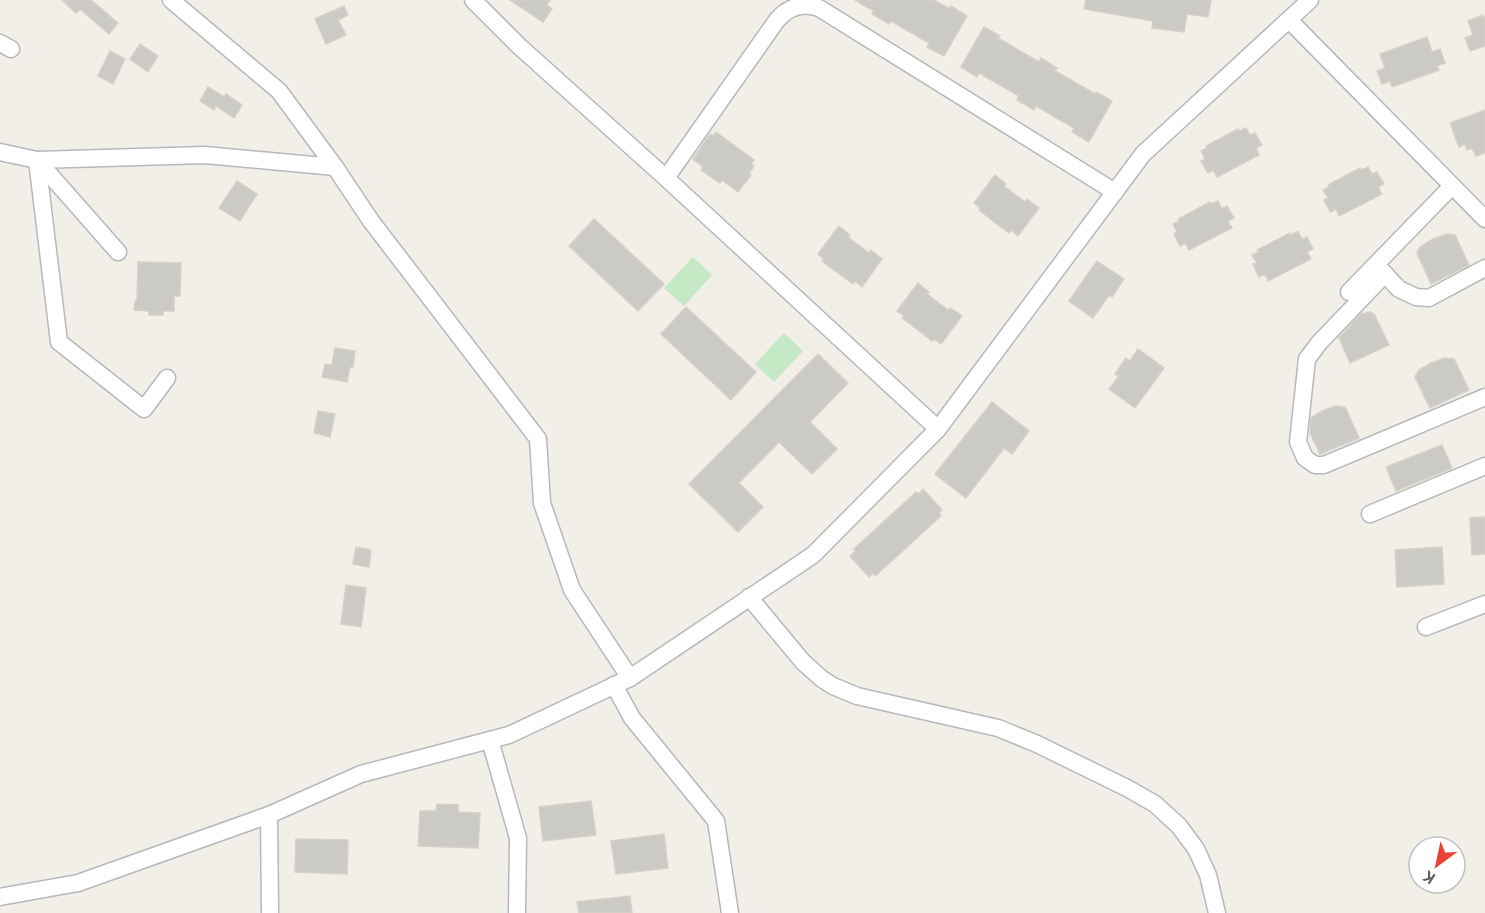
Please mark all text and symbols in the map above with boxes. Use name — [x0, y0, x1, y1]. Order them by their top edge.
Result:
north arrow — [1407, 835, 1467, 895]
text: K — [1419, 865, 1439, 889]

